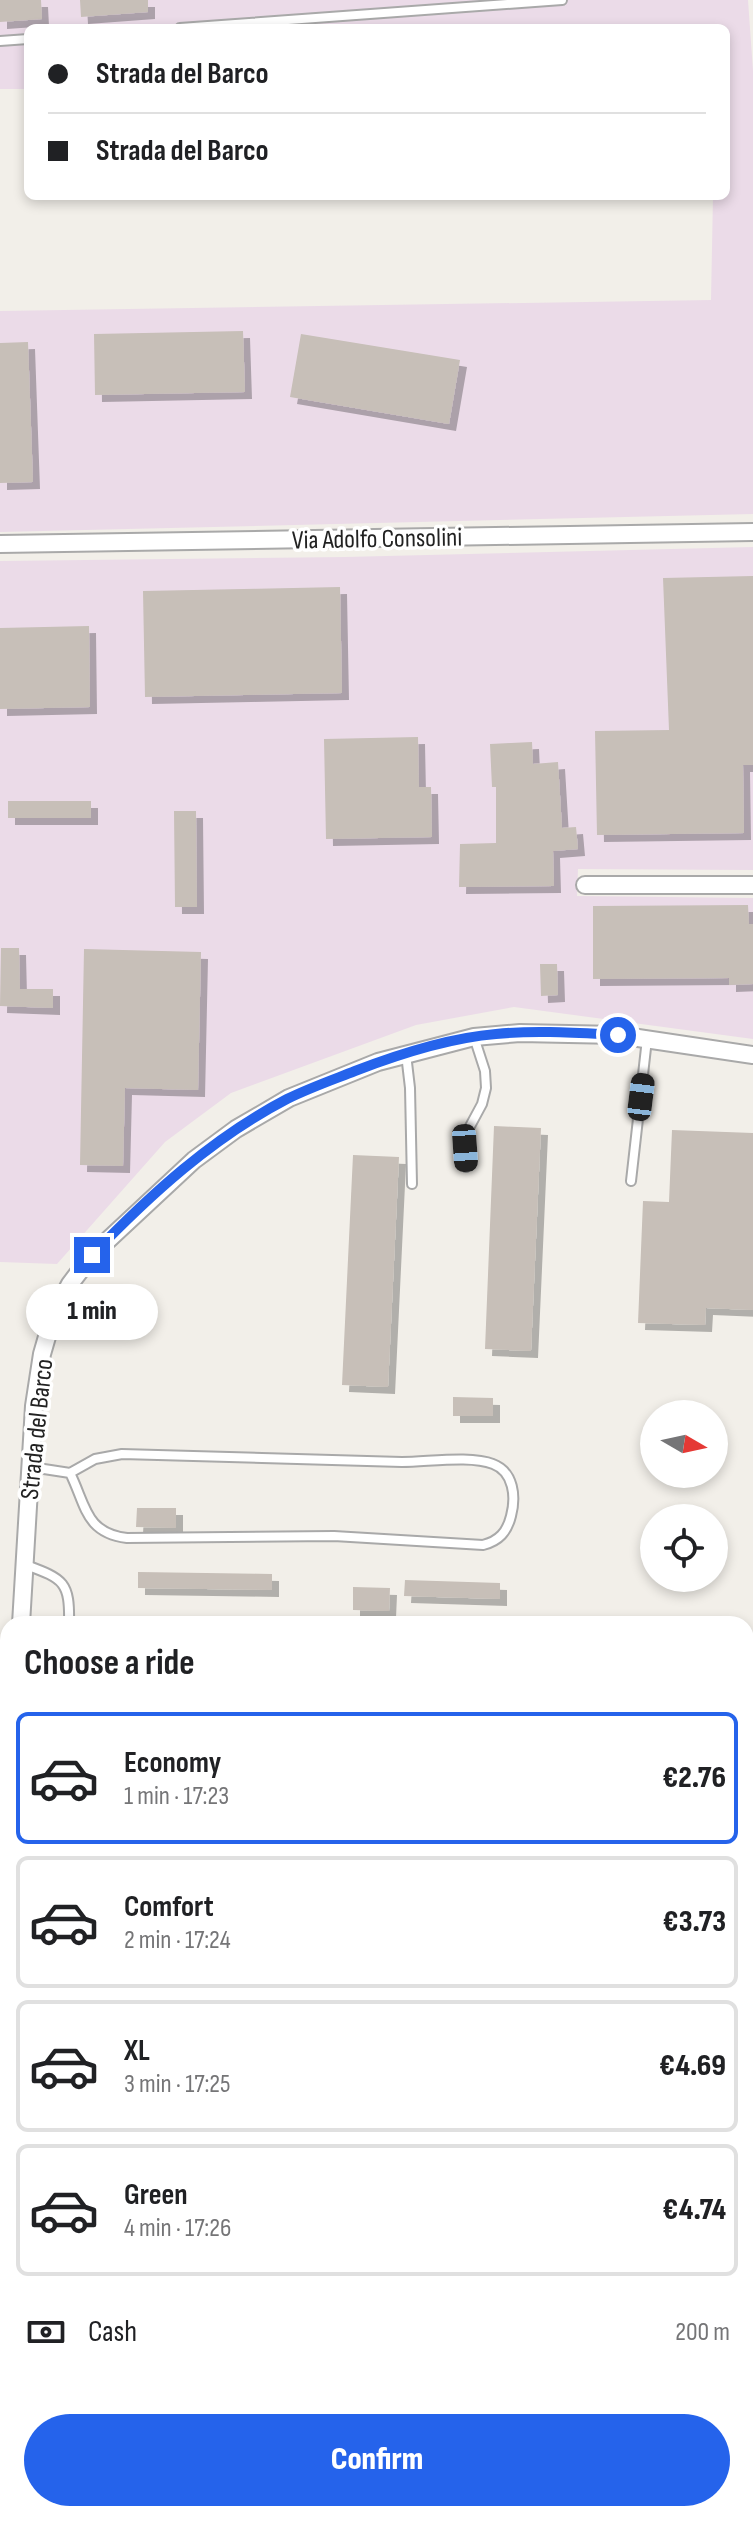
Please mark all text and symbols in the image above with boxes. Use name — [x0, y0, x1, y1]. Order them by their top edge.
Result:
text: Strada del Barco — [96, 56, 269, 92]
text: Strada del Barco — [96, 133, 269, 169]
street label: Via Adolfo Consolini — [292, 523, 462, 556]
route start — [600, 1017, 636, 1053]
car — [626, 1072, 656, 1122]
car — [451, 1123, 479, 1173]
route end — [74, 1237, 110, 1273]
callout: 1 min — [26, 1283, 158, 1339]
text: 1 min — [67, 1296, 117, 1327]
street label: Strada del Barco — [15, 1357, 60, 1501]
north arrow — [640, 1400, 728, 1488]
map controls — [640, 1400, 728, 1592]
button: locate — [640, 1504, 728, 1592]
text: Choose a ride — [24, 1642, 195, 1685]
icon: car — [28, 1742, 100, 1814]
text: Economy — [124, 1745, 221, 1781]
text: €2.76 — [662, 1760, 726, 1796]
text: 1 min · 17:23 — [124, 1781, 229, 1812]
icon: car — [28, 1886, 100, 1958]
text: Comfort — [124, 1889, 214, 1925]
text: €3.73 — [663, 1904, 726, 1940]
text: 2 min · 17:24 — [124, 1925, 231, 1956]
icon: car — [28, 2030, 100, 2102]
text: XL — [124, 2033, 150, 2069]
text: €4.69 — [659, 2048, 726, 2084]
text: 3 min · 17:25 — [124, 2069, 230, 2100]
icon: car — [28, 2174, 100, 2246]
text: Green — [124, 2177, 188, 2213]
text: €4.74 — [663, 2192, 726, 2228]
text: 4 min · 17:26 — [124, 2213, 231, 2244]
icon: cash — [24, 2310, 68, 2354]
text: Cash — [88, 2314, 137, 2350]
text: 200 m — [675, 2317, 730, 2348]
button: Confirm — [24, 2414, 730, 2506]

